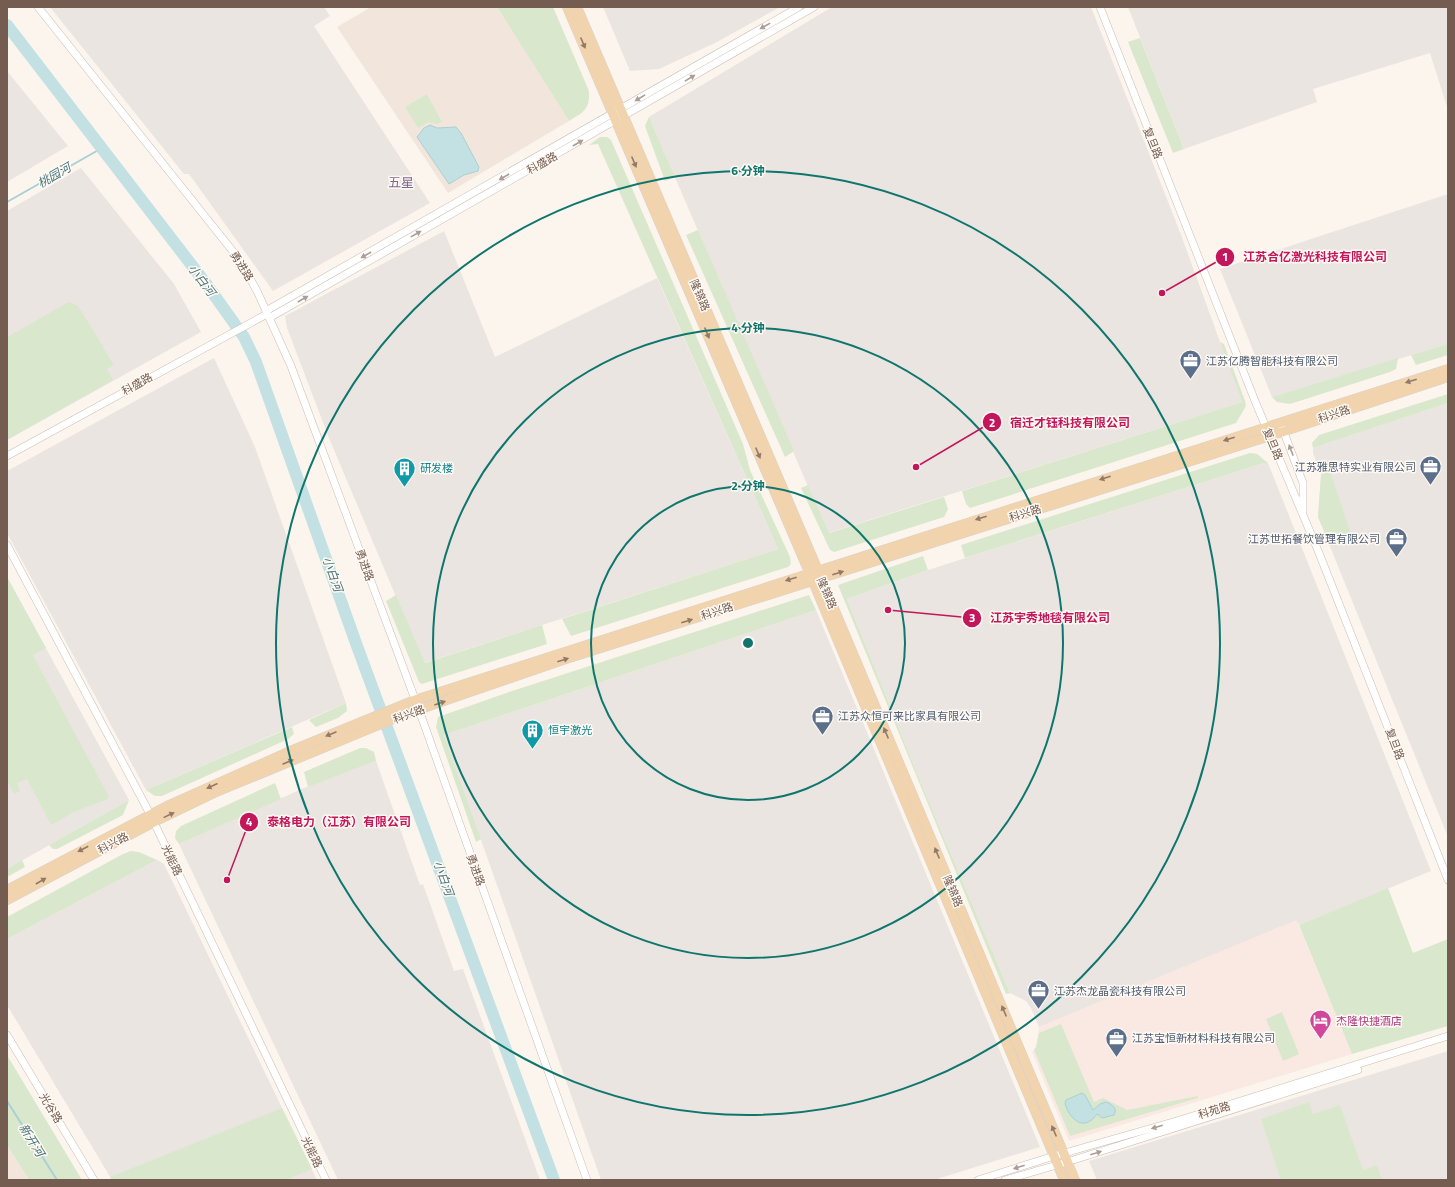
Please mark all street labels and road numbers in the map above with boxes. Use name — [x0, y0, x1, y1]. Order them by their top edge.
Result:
street label: 复旦路 — [1139, 125, 1167, 161]
street label: 科盛路 — [524, 148, 560, 178]
street label: 勇进路 — [226, 248, 258, 284]
street label: 隆锦路 — [686, 277, 714, 313]
street label: 科盛路 — [119, 369, 155, 399]
street label: 科兴路 — [1316, 401, 1352, 427]
street label: 复旦路 — [1259, 426, 1287, 462]
street label: 科兴路 — [1007, 501, 1043, 525]
street label: 勇进路 — [352, 547, 378, 583]
street label: 隆锦路 — [813, 575, 841, 611]
street label: 科兴路 — [699, 598, 735, 624]
street label: 科兴路 — [391, 701, 427, 727]
street label: 复旦路 — [1382, 726, 1408, 762]
street label: 科兴路 — [95, 828, 131, 858]
street label: 光能路 — [158, 842, 186, 878]
street label: 勇进路 — [463, 852, 489, 888]
street label: 隆锦路 — [939, 873, 967, 909]
street label: 光谷路 — [36, 1090, 66, 1126]
street label: 科苑路 — [1196, 1098, 1232, 1122]
street label: 光能路 — [298, 1134, 326, 1170]

